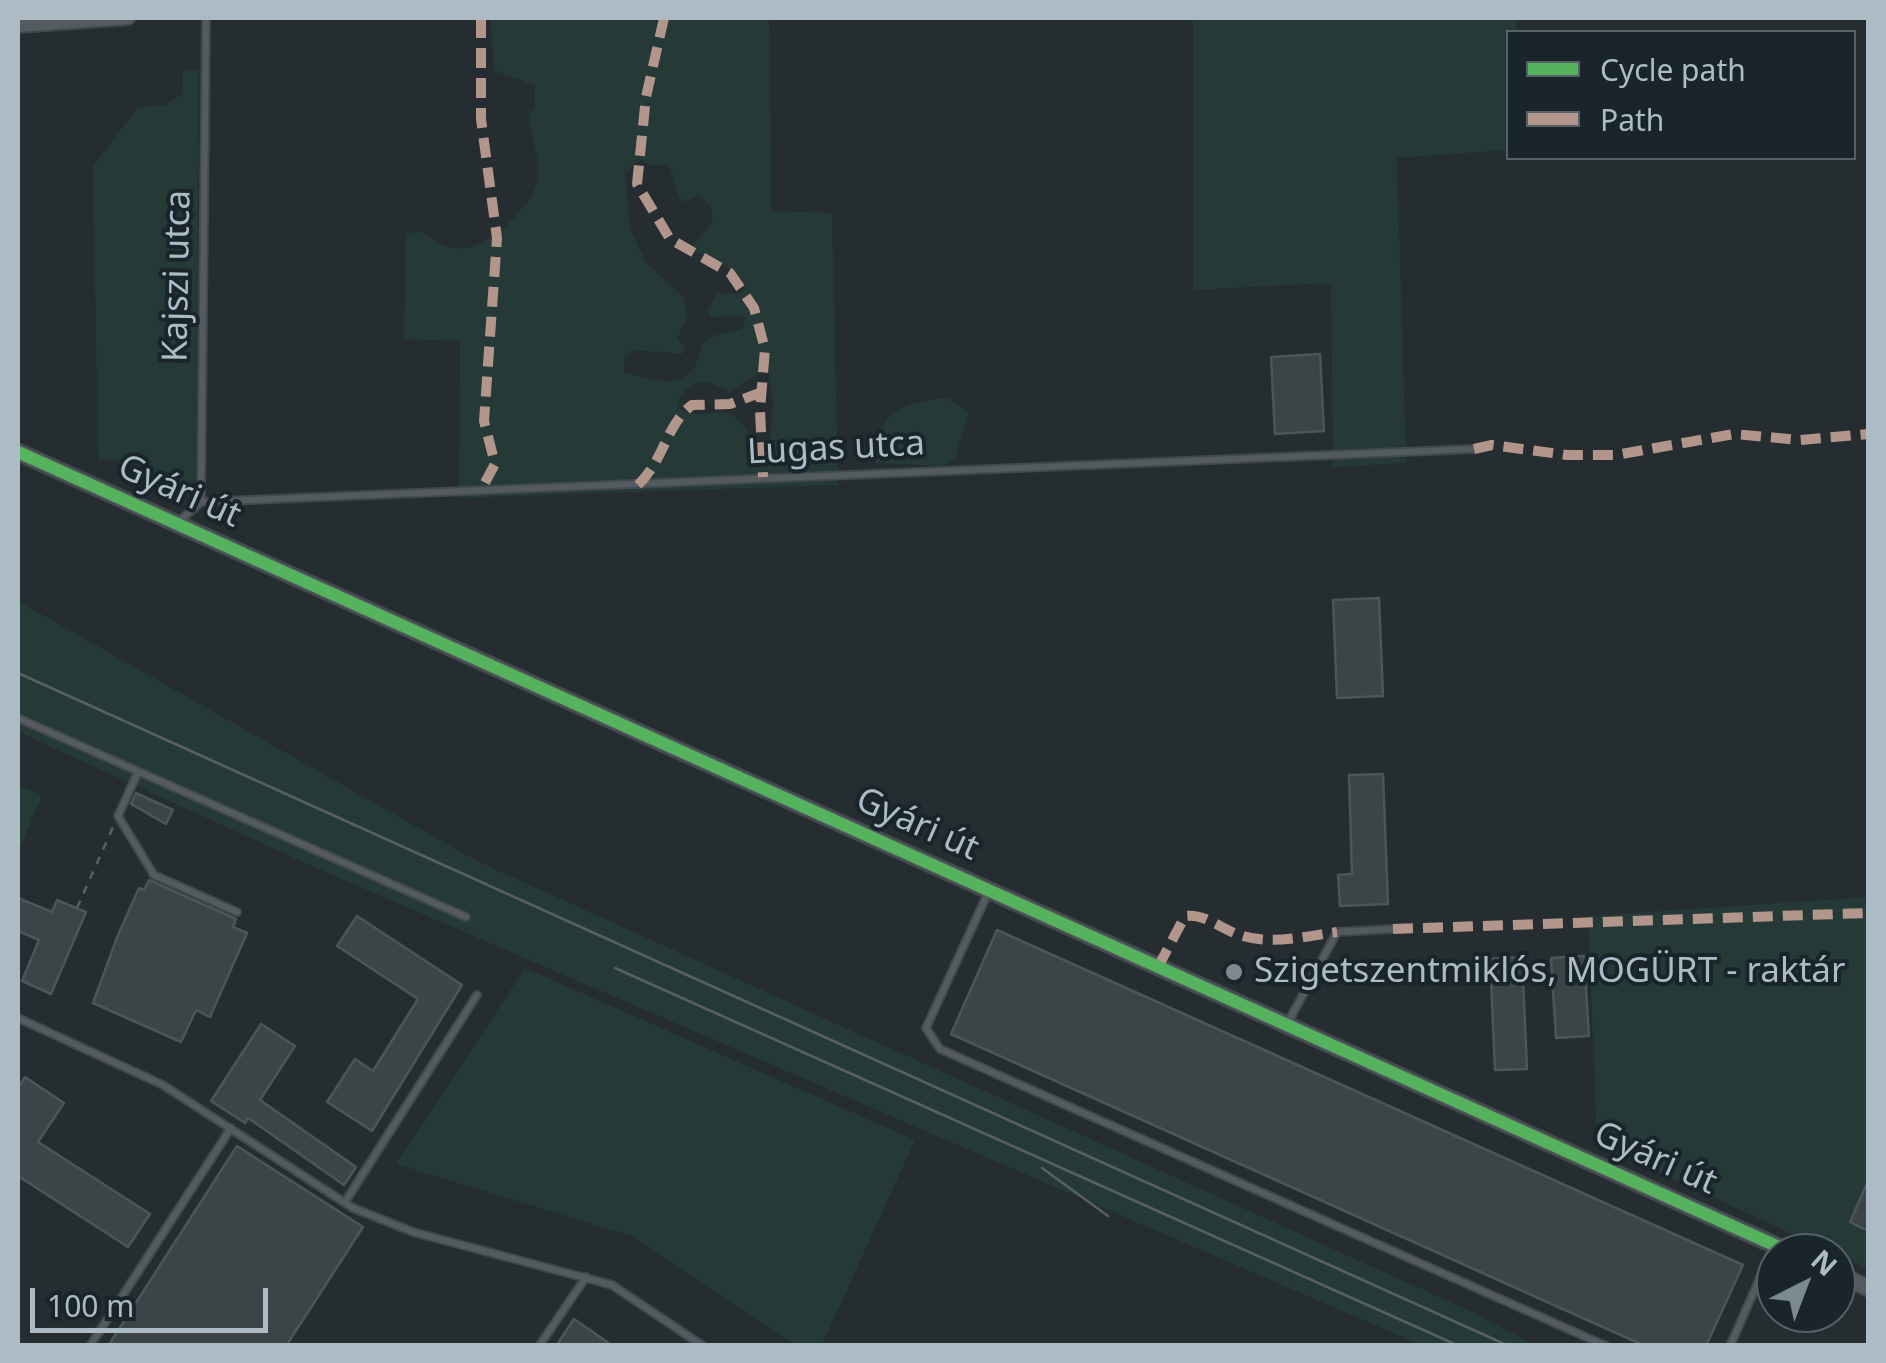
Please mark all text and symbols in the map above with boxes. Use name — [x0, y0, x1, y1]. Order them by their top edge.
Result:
legend — [1506, 30, 1856, 160]
text: Cycle path — [1600, 49, 1746, 90]
text: Path — [1600, 99, 1664, 140]
street label: Kajszi utca — [155, 189, 201, 363]
street label: Lugas utca — [746, 423, 926, 475]
street label: Gyári út — [111, 446, 247, 538]
street label: Gyári út — [849, 779, 985, 871]
place label: Szigetszentmiklós, MOGÜRT - raktár — [1254, 951, 1845, 993]
marker: Szigetszentmiklós, MOGÜRT - raktár — [1223, 961, 1245, 983]
street label: Gyári út — [1587, 1113, 1723, 1205]
north arrow — [1756, 1233, 1856, 1333]
text: N — [1804, 1240, 1846, 1284]
scale bar — [35, 1268, 272, 1330]
text: 100 m — [47, 1285, 134, 1326]

